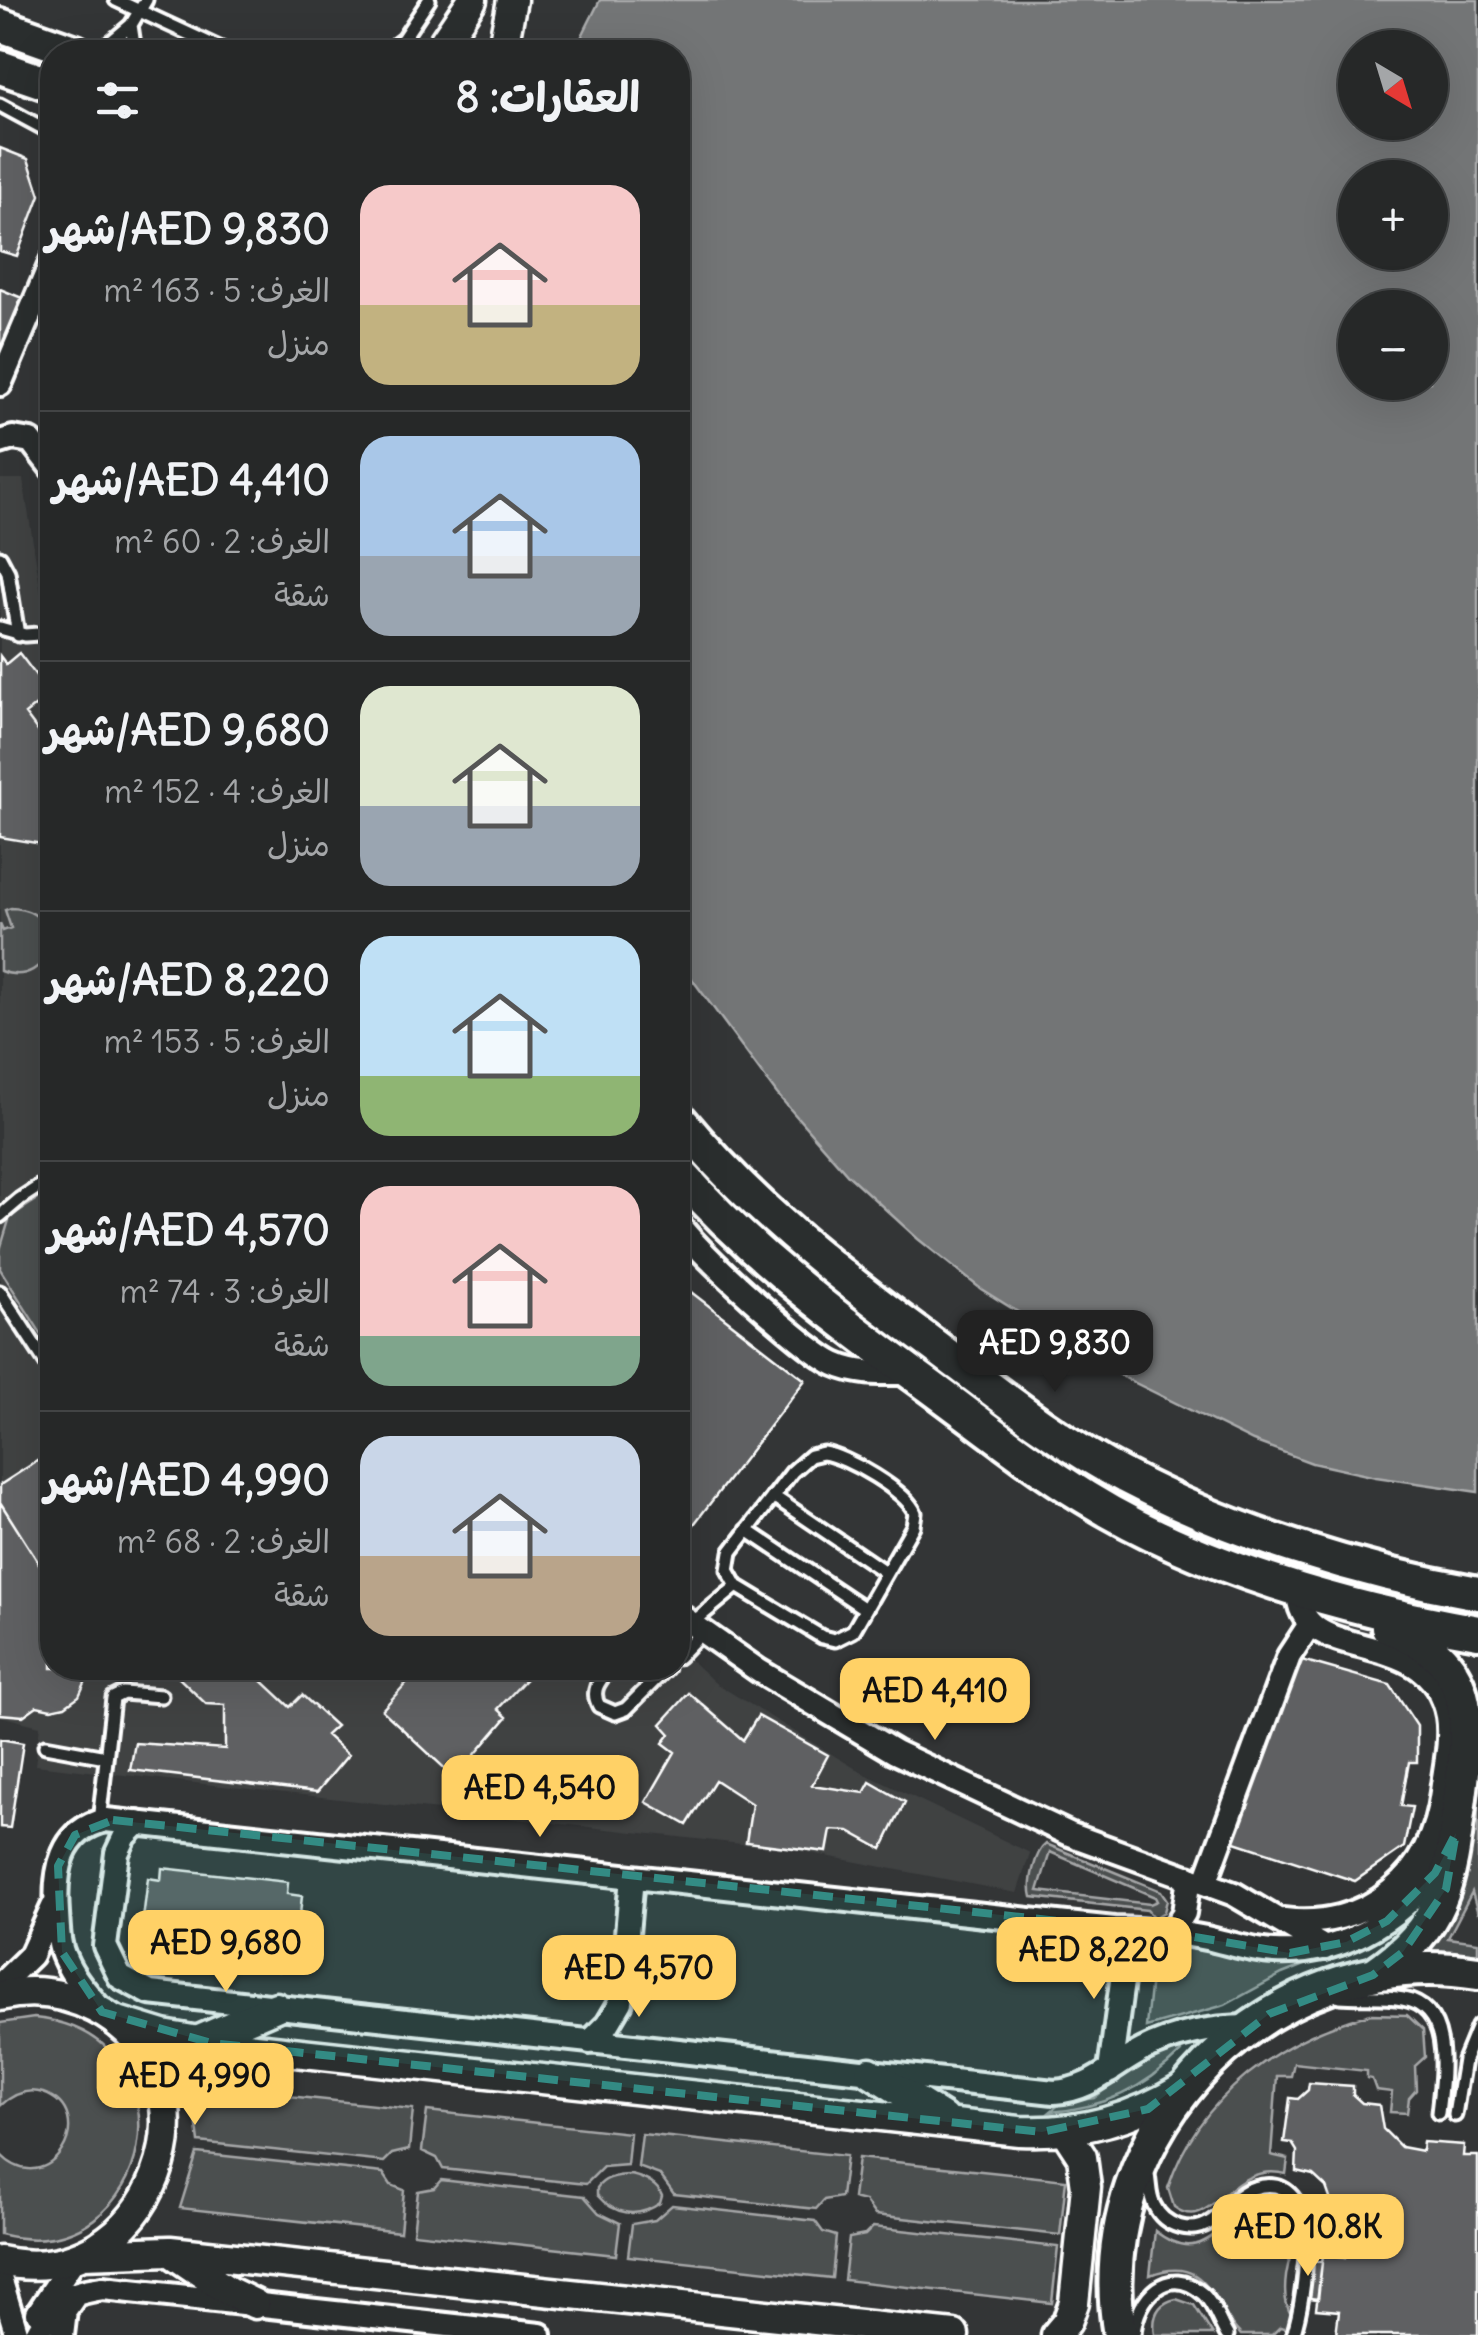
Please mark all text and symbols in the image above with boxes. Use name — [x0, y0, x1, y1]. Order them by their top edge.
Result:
north arrow — [1338, 30, 1448, 140]
map controls — [1338, 30, 1448, 400]
text: العقارات: 8 — [456, 71, 640, 123]
icon: filters — [90, 73, 145, 128]
button: + — [1338, 160, 1448, 270]
text: AED 9,830/شهر — [46, 203, 330, 255]
icon: home — [440, 225, 560, 345]
text: الغرف: 5 · 163 m² — [104, 270, 330, 311]
button: − — [1338, 290, 1448, 400]
text: منزل — [267, 323, 330, 364]
text: AED 4,410/شهر — [53, 454, 330, 506]
icon: home — [440, 476, 560, 596]
text: الغرف: 2 · 60 m² — [114, 521, 330, 562]
text: شقة — [274, 574, 330, 615]
text: AED 9,680/شهر — [45, 704, 330, 756]
icon: home — [440, 726, 560, 846]
text: الغرف: 4 · 152 m² — [104, 771, 330, 812]
text: منزل — [267, 824, 330, 865]
text: AED 8,220/شهر — [47, 954, 330, 1006]
icon: home — [440, 976, 560, 1096]
text: الغرف: 5 · 153 m² — [104, 1021, 330, 1062]
text: منزل — [267, 1074, 330, 1115]
text: AED 4,570/شهر — [48, 1204, 330, 1256]
icon: home — [440, 1226, 560, 1346]
text: الغرف: 3 · 74 m² — [120, 1271, 330, 1312]
pin: AED 9,830 — [941, 1310, 1169, 1395]
text: AED 9,830 — [979, 1322, 1131, 1363]
text: شقة — [274, 1324, 330, 1365]
text: AED 4,990/شهر — [44, 1454, 330, 1506]
icon: home — [440, 1476, 560, 1596]
text: الغرف: 2 · 68 m² — [117, 1521, 330, 1562]
text: شقة — [274, 1574, 330, 1615]
pin: AED 4,410 — [821, 1658, 1049, 1743]
text: AED 4,410 — [862, 1670, 1008, 1711]
pin: AED 4,540 — [426, 1755, 654, 1840]
text: AED 4,540 — [464, 1767, 616, 1808]
pin: AED 9,680 — [112, 1910, 340, 1995]
pin: AED 8,220 — [980, 1917, 1208, 2002]
text: AED 9,680 — [150, 1922, 302, 1963]
text: AED 8,220 — [1019, 1929, 1169, 1970]
pin: AED 4,570 — [525, 1935, 753, 2020]
text: AED 4,570 — [564, 1947, 714, 1988]
pin: AED 4,990 — [81, 2043, 309, 2128]
text: AED 4,990 — [119, 2055, 271, 2096]
pin: AED 10.8K — [1194, 2194, 1422, 2279]
text: AED 10.8K — [1234, 2206, 1382, 2247]

